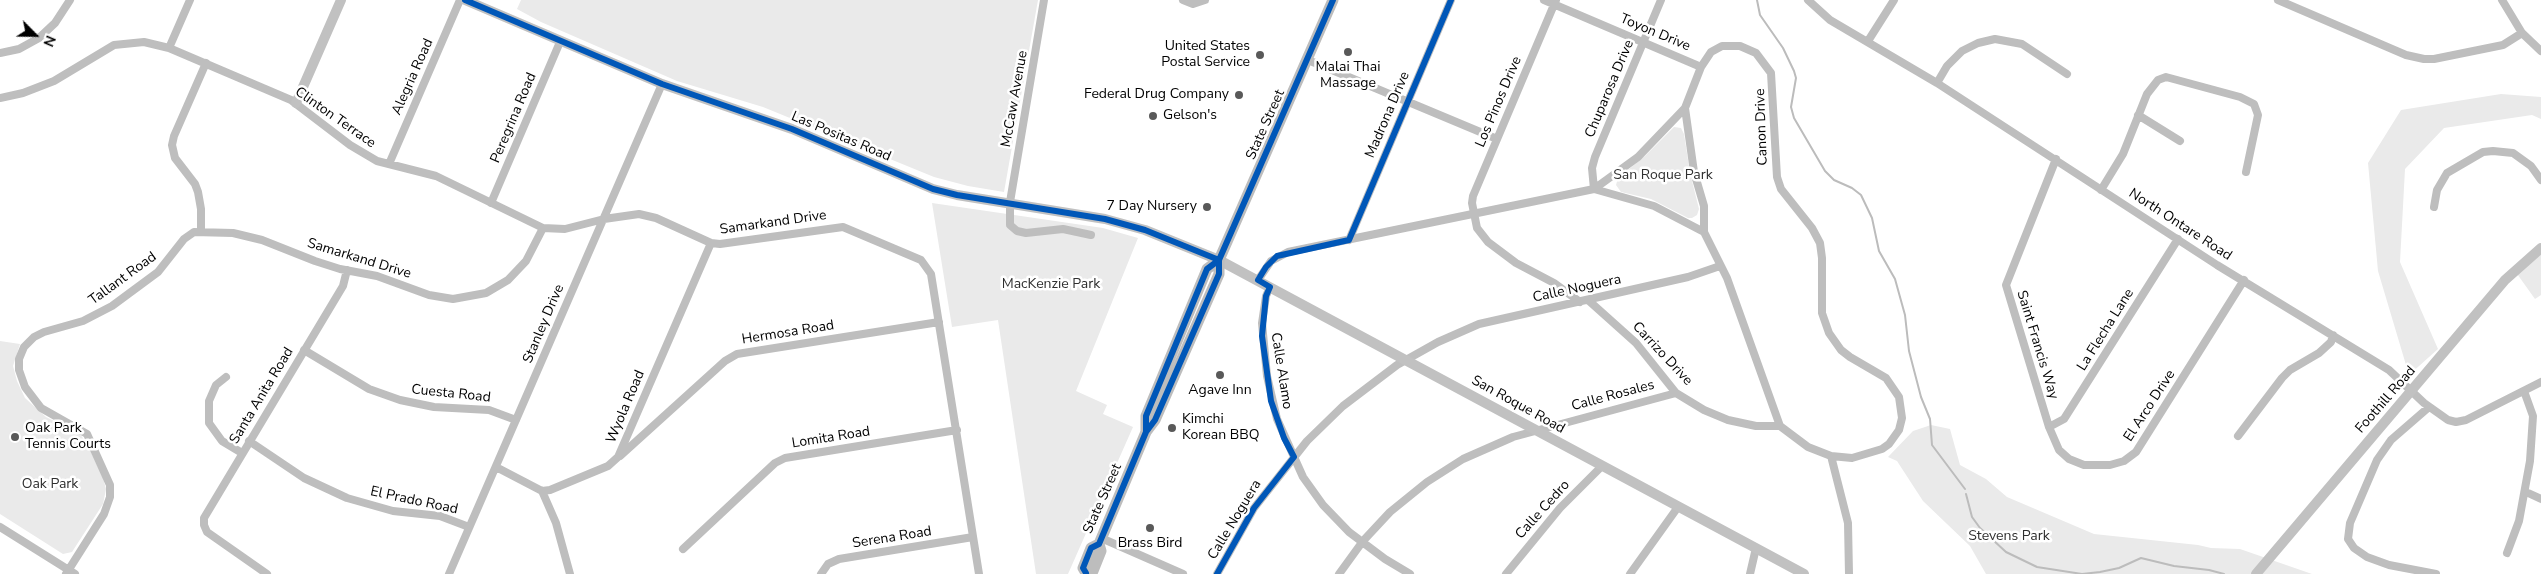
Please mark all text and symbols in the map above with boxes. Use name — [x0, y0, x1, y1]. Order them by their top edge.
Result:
north arrow — [10, 10, 60, 60]
street label: Toyon Drive — [1617, 11, 1693, 55]
text: N — [38, 33, 60, 50]
street label: Alegria Road — [389, 36, 437, 118]
street label: Chuparosa Drive — [1582, 38, 1638, 140]
place label: United States Postal Service — [1161, 39, 1250, 72]
marker: Malai Thai Massage — [1342, 46, 1354, 58]
street label: McCaw Avenue — [998, 49, 1032, 149]
marker: United States Postal Service — [1254, 49, 1266, 61]
street label: Los Pinos Drive — [1472, 54, 1526, 150]
place label: Malai Thai Massage — [1316, 60, 1380, 92]
street label: Madrona Drive — [1362, 69, 1414, 161]
street label: Peregrina Road — [487, 70, 541, 166]
street label: Clinton Terrace — [291, 84, 379, 152]
place label: Federal Drug Company — [1084, 87, 1229, 103]
street label: State Street — [1243, 87, 1289, 163]
street label: Canon Drive — [1752, 88, 1772, 166]
marker: Federal Drug Company — [1233, 89, 1245, 101]
street label: Las Positas Road — [789, 108, 893, 166]
place label: Gelson's — [1163, 108, 1217, 124]
marker: Gelson's — [1147, 110, 1159, 122]
park label: San Roque Park — [1613, 168, 1713, 184]
street label: North Ontare Road — [2125, 185, 2235, 265]
place label: 7 Day Nursery — [1107, 199, 1197, 215]
marker: 7 Day Nursery — [1201, 201, 1213, 213]
street label: Samarkand Drive — [718, 207, 828, 239]
street label: Samarkand Drive — [305, 235, 413, 283]
street label: Tallant Road — [86, 249, 160, 309]
street label: Calle Noguera — [1531, 271, 1623, 307]
park label: MacKenzie Park — [1002, 277, 1100, 293]
street label: Stanley Drive — [520, 282, 568, 366]
street label: La Flecha Lane — [2074, 286, 2138, 374]
street label: Saint Francis Way — [2012, 289, 2062, 401]
street label: Hermosa Road — [741, 317, 835, 349]
street label: Carrizo Drive — [1628, 319, 1696, 389]
street label: Calle Alamo — [1267, 331, 1295, 411]
street label: Santa Anita Road — [227, 345, 297, 447]
street label: Foothill Road — [2352, 363, 2420, 437]
street label: El Arco Drive — [2121, 367, 2179, 445]
street label: Wyola Road — [603, 368, 649, 446]
marker: Agave Inn — [1214, 369, 1226, 381]
street label: San Roque Road — [1468, 372, 1568, 438]
street label: Calle Rosales — [1570, 377, 1656, 415]
street label: Cuesta Road — [410, 381, 492, 407]
place label: Agave Inn — [1188, 383, 1252, 399]
place label: Kimchi Korean BBQ — [1182, 412, 1259, 444]
place label: Oak Park Tennis Courts — [25, 421, 111, 454]
marker: Kimchi Korean BBQ — [1166, 422, 1178, 434]
street label: Lomita Road — [791, 424, 871, 452]
marker: Oak Park Tennis Courts — [9, 431, 21, 443]
street label: State Street — [1080, 461, 1126, 537]
park label: Oak Park — [22, 477, 78, 493]
street label: Calle Noguera — [1205, 477, 1265, 563]
street label: Calle Cedro — [1512, 477, 1574, 543]
street label: El Prado Road — [369, 484, 459, 518]
marker: Brass Bird — [1144, 522, 1156, 534]
street label: Serena Road — [851, 523, 933, 553]
park label: Stevens Park — [1968, 529, 2050, 545]
place label: Brass Bird — [1118, 536, 1182, 552]

